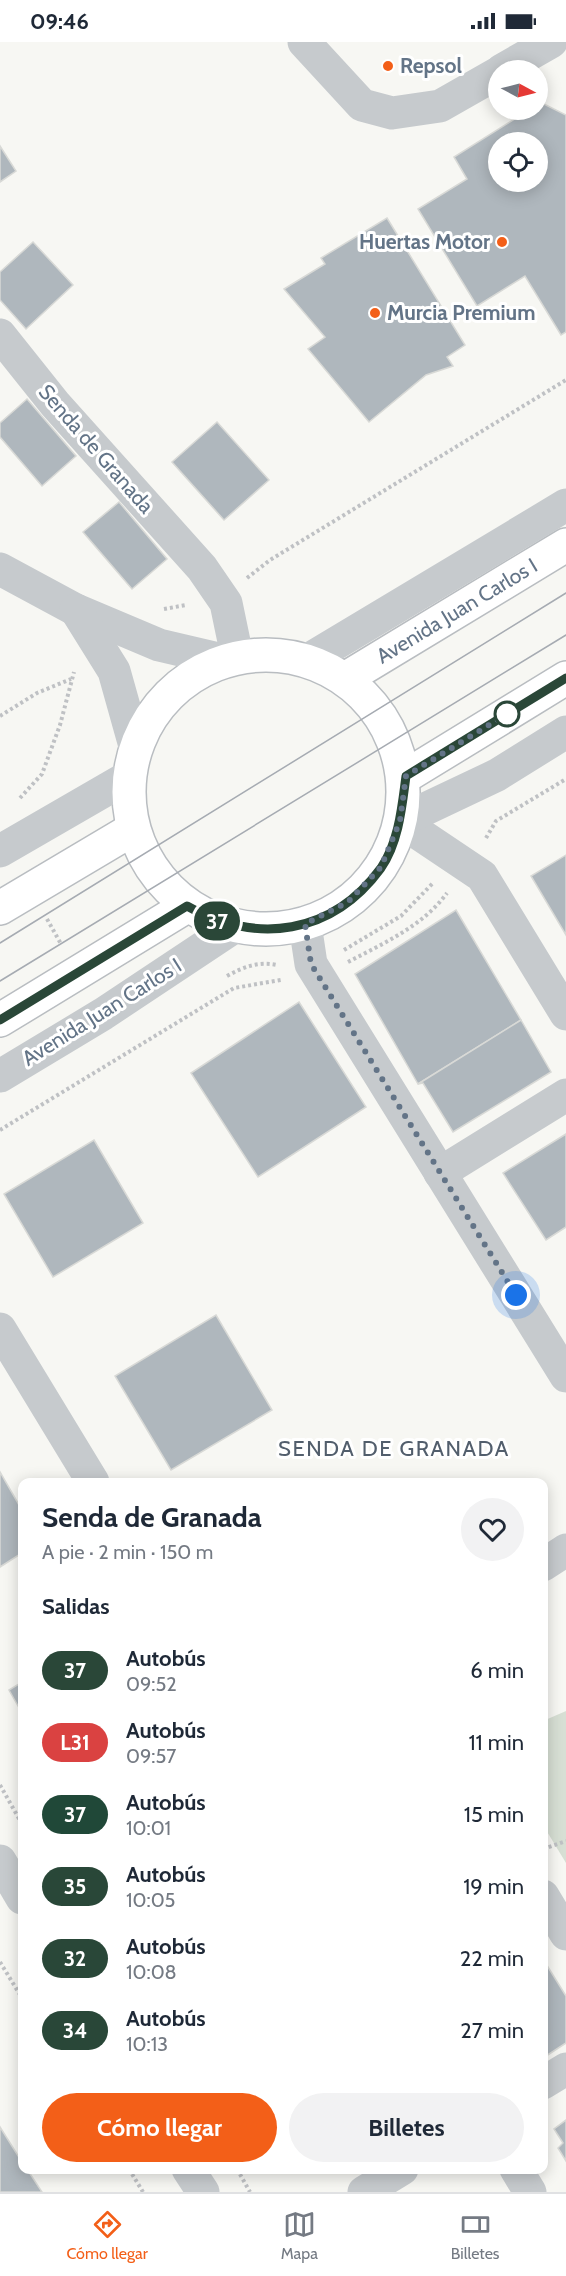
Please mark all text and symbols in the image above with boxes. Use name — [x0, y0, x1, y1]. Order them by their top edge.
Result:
text: 09:46 — [30, 8, 89, 35]
place label: Repsol — [400, 53, 462, 78]
marker: Repsol — [381, 59, 395, 73]
north arrow — [488, 60, 548, 120]
map controls — [488, 60, 548, 192]
button: locate — [488, 132, 548, 192]
place label: Huertas Motor — [359, 229, 490, 254]
marker: Huertas Motor — [495, 235, 509, 249]
place label: Murcia Premium — [387, 300, 535, 325]
marker: Murcia Premium — [368, 306, 382, 320]
street label: Senda de Granada — [34, 379, 159, 518]
street label: Avenida Juan Carlos I — [372, 553, 542, 668]
unlabelled marker — [494, 701, 520, 727]
line badge: 37 — [190, 902, 244, 940]
text: 37 — [206, 909, 228, 934]
street label: Avenida Juan Carlos I — [17, 952, 186, 1071]
your location — [501, 1280, 531, 1310]
district label: SENDA DE GRANADA — [278, 1435, 510, 1462]
button: heart — [461, 1498, 524, 1561]
text: Senda de Granada — [42, 1500, 262, 1534]
text: A pie · 2 min · 150 m — [42, 1540, 213, 1564]
text: Salidas — [42, 1593, 110, 1620]
text: Autobús — [126, 1645, 206, 1672]
text: 6 min — [470, 1657, 524, 1684]
text: 37 — [64, 1658, 86, 1683]
text: 09:52 — [126, 1672, 177, 1696]
text: Autobús — [126, 1717, 206, 1744]
text: 11 min — [468, 1729, 524, 1756]
text: L31 — [60, 1730, 90, 1755]
text: 09:57 — [126, 1744, 176, 1768]
text: Autobús — [126, 1789, 206, 1816]
text: 15 min — [464, 1801, 524, 1828]
text: 37 — [64, 1802, 86, 1827]
text: 10:01 — [126, 1816, 171, 1840]
text: Autobús — [126, 1861, 206, 1888]
text: 19 min — [463, 1873, 524, 1900]
text: 35 — [64, 1874, 86, 1899]
text: 10:05 — [126, 1888, 175, 1912]
text: Autobús — [126, 1933, 206, 1960]
text: 22 min — [460, 1945, 524, 1972]
text: 32 — [64, 1946, 86, 1971]
text: 10:08 — [126, 1960, 177, 1984]
text: Autobús — [126, 2005, 206, 2032]
text: 27 min — [460, 2017, 524, 2044]
text: 34 — [63, 2018, 87, 2043]
text: 10:13 — [126, 2032, 168, 2056]
button: Cómo llegar — [42, 2093, 277, 2162]
button: Billetes — [289, 2093, 524, 2162]
tab: Cómo llegar — [66, 2208, 148, 2263]
tab: Mapa — [281, 2208, 318, 2263]
tab: Billetes — [451, 2208, 499, 2263]

